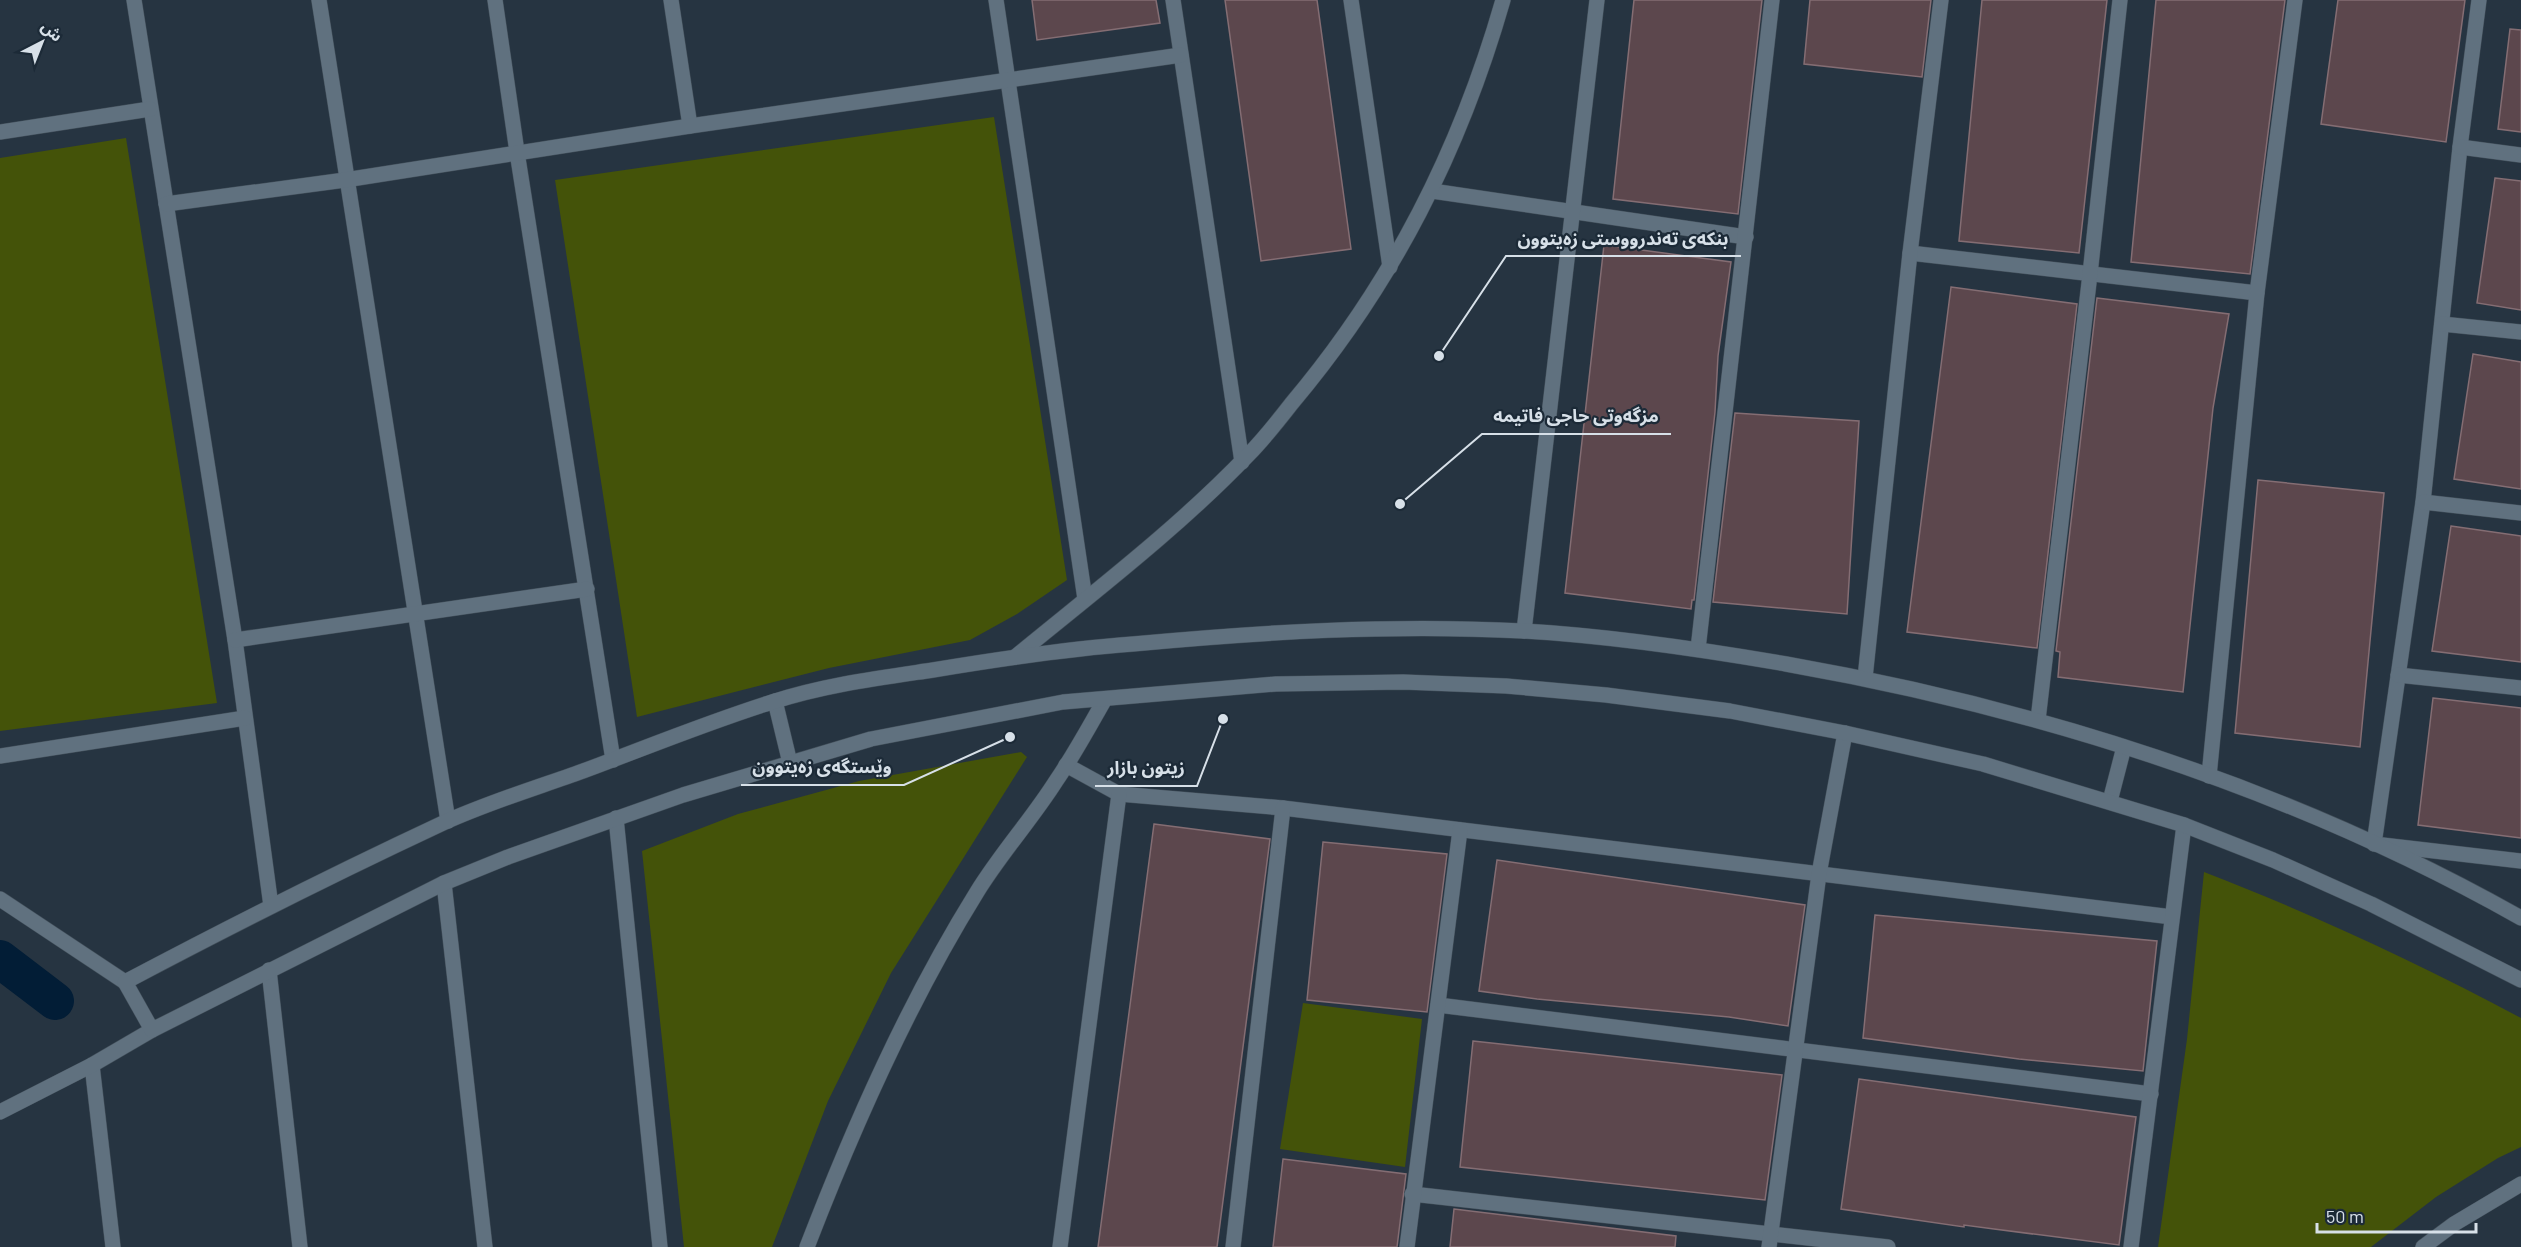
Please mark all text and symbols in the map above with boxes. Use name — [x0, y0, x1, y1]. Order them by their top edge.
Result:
north arrow — [12, 12, 72, 72]
text: ش — [37, 16, 67, 46]
callout: بنکەی تەندرووستی زەیتوون — [1506, 220, 1741, 256]
text: بنکەی تەندرووستی زەیتوون — [1517, 227, 1729, 250]
callout: مزگەوتی حاجی فاتیمە — [1482, 398, 1671, 434]
text: مزگەوتی حاجی فاتیمە — [1493, 404, 1659, 427]
callout: وێستگەی زەیتوون — [741, 749, 904, 785]
callout: زيتون بازار — [1095, 750, 1197, 786]
text: وێستگەی زەیتوون — [752, 755, 892, 778]
text: زيتون بازار — [1106, 756, 1185, 779]
scale bar — [2317, 1196, 2476, 1234]
text: 50 m — [2326, 1205, 2364, 1227]

